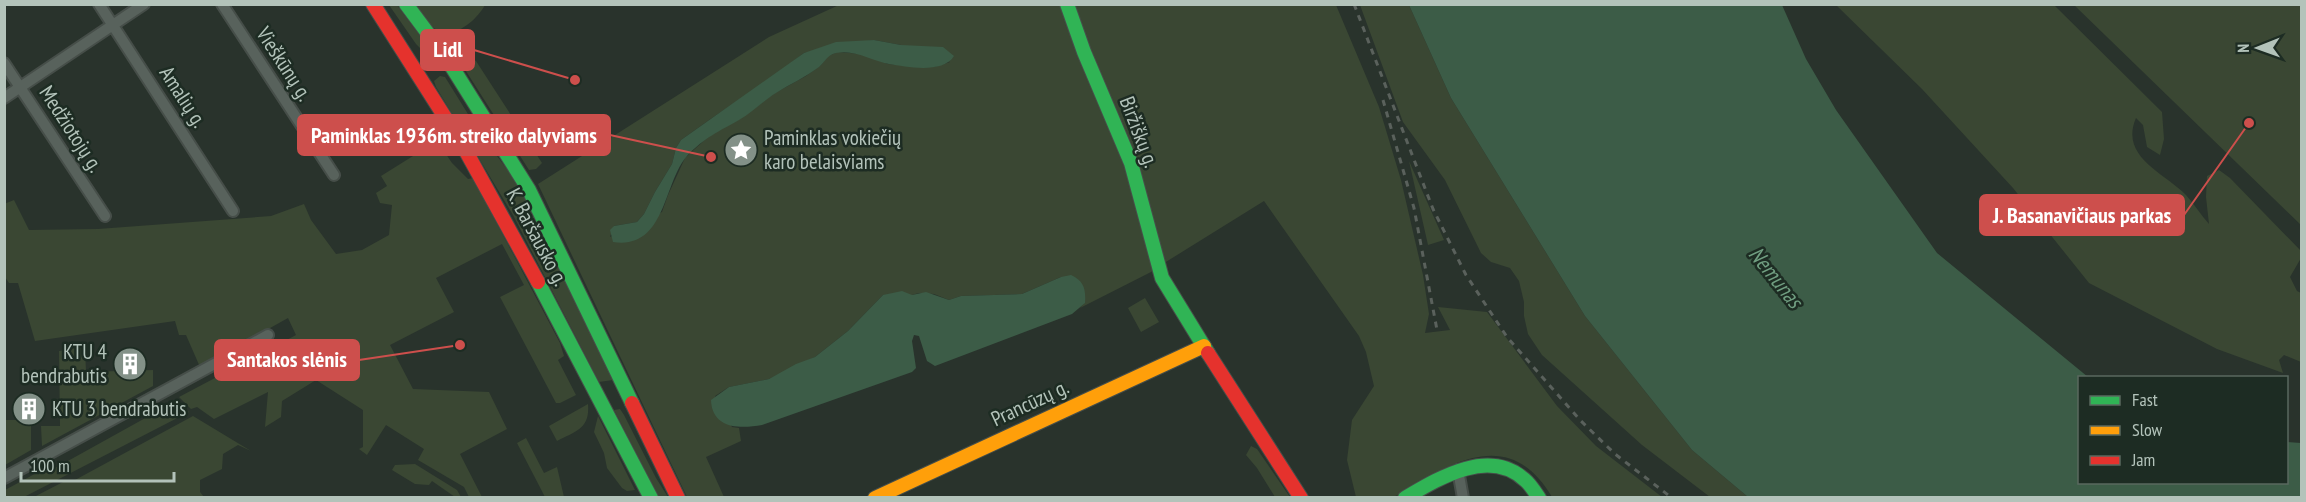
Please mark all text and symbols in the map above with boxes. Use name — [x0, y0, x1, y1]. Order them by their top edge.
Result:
north arrow — [2228, 18, 2288, 78]
street label: Vieškūnų g. — [250, 21, 318, 106]
callout: Lidl — [421, 30, 474, 70]
text: Lidl — [433, 35, 463, 63]
text: N — [2233, 44, 2253, 53]
street label: Amalių g. — [154, 61, 213, 133]
street label: Medžiotojų g. — [33, 80, 109, 177]
street label: Biržiškų g. — [1114, 92, 1165, 171]
callout: Paminklas 1936m. streiko dalyviams — [298, 115, 610, 155]
text: Paminklas 1936m. streiko dalyviams — [311, 121, 597, 149]
place label: Paminklas vokiečių karo belaisviams — [764, 124, 901, 175]
place icon: Paminklas vokiečių karo belaisviams — [723, 132, 759, 168]
street label: K. Baršausko g. — [500, 183, 575, 290]
callout: J. Basanavičiaus parkas — [1980, 195, 2184, 235]
text: J. Basanavičiaus parkas — [1992, 201, 2172, 229]
water label: Nemunas — [1743, 241, 1811, 315]
place label: KTU 4 bendrabutis — [21, 338, 108, 389]
callout: Santakos slėnis — [215, 340, 359, 380]
text: Santakos slėnis — [227, 345, 347, 373]
building icon: KTU 4 bendrabutis — [112, 346, 148, 382]
street label: Prancūzų g. — [987, 373, 1073, 432]
legend — [2078, 376, 2288, 484]
text: Fast — [2132, 388, 2158, 411]
building icon: KTU 3 bendrabutis — [11, 391, 47, 427]
place label: KTU 3 bendrabutis — [52, 395, 186, 422]
text: Slow — [2132, 418, 2163, 441]
scale bar — [21, 445, 174, 483]
text: Jam — [2131, 448, 2155, 471]
text: 100 m — [30, 454, 70, 477]

